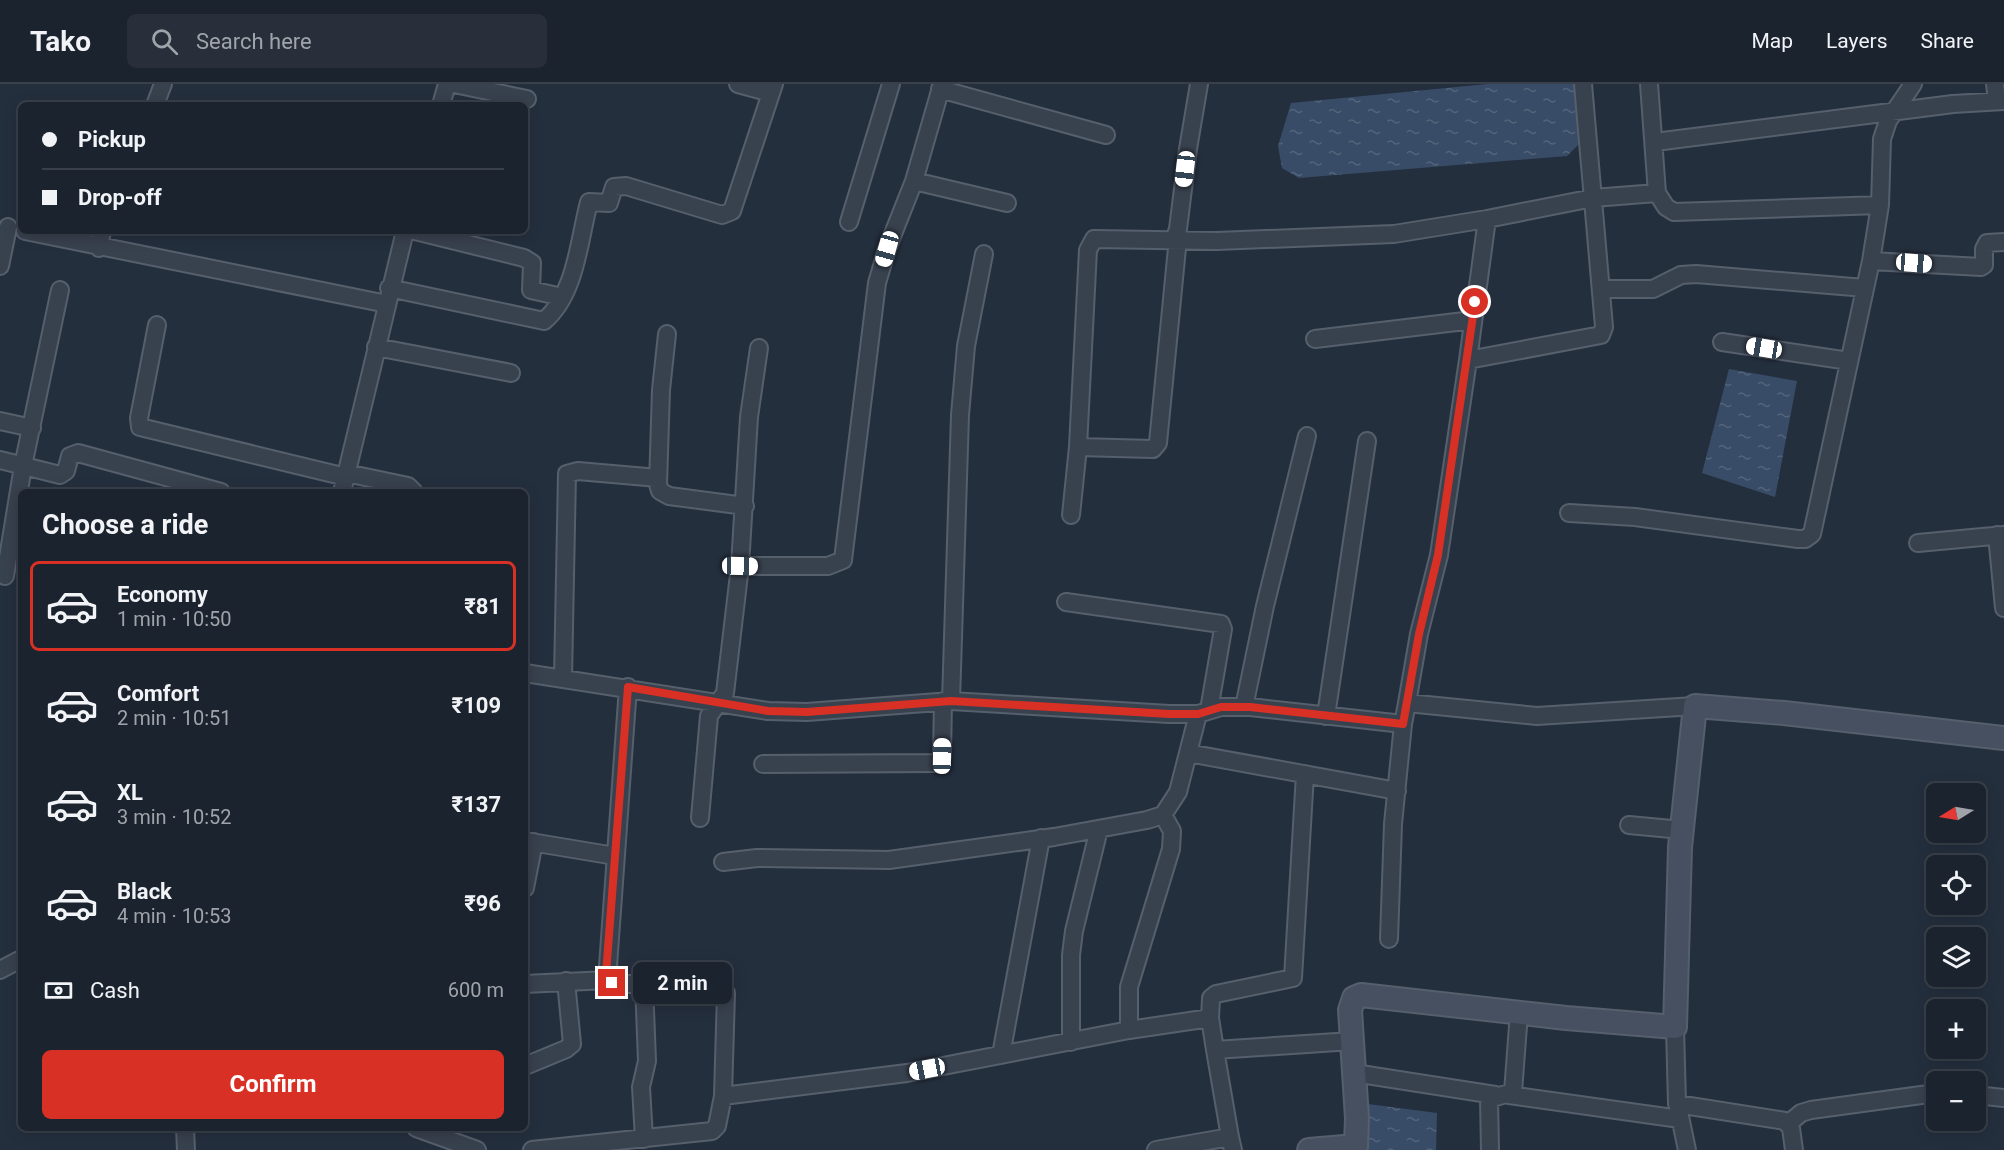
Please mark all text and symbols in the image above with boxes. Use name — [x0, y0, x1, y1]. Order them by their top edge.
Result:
search box — [127, 14, 547, 68]
text: Tako — [30, 25, 91, 58]
icon: search — [148, 25, 181, 58]
text: Search here — [196, 29, 312, 54]
text: Map — [1751, 29, 1793, 53]
text: Layers — [1826, 29, 1887, 53]
text: Share — [1920, 29, 1974, 53]
text: Pickup — [78, 127, 146, 152]
car — [1174, 150, 1196, 188]
text: Drop-off — [78, 185, 162, 210]
car — [873, 229, 901, 269]
car — [1895, 253, 1933, 273]
route start — [1461, 288, 1488, 315]
car — [1745, 336, 1783, 360]
text: Choose a ride — [42, 509, 208, 541]
car — [722, 557, 758, 575]
icon: car — [45, 579, 99, 633]
text: Economy — [117, 582, 208, 607]
text: ₹81 — [464, 594, 501, 619]
text: 1 min · 10:50 — [117, 607, 232, 631]
icon: car — [45, 678, 99, 732]
text: Comfort — [117, 681, 199, 706]
text: ₹109 — [452, 693, 501, 718]
text: 2 min · 10:51 — [117, 706, 232, 730]
car — [933, 738, 951, 774]
icon: car — [45, 777, 99, 831]
text: XL — [117, 780, 143, 805]
north arrow — [1926, 783, 1986, 843]
map controls — [1926, 783, 1986, 1131]
text: ₹137 — [452, 792, 501, 817]
text: 3 min · 10:52 — [117, 805, 232, 829]
button: locate — [1926, 855, 1986, 915]
icon: car — [45, 876, 99, 930]
text: Black — [117, 879, 172, 904]
text: ₹96 — [464, 891, 501, 916]
text: 4 min · 10:53 — [117, 904, 232, 928]
button: layers — [1926, 927, 1986, 987]
callout: 2 min — [633, 962, 732, 1004]
route end — [598, 969, 625, 996]
text: 2 min — [657, 971, 708, 995]
icon: cash — [42, 974, 75, 1007]
text: Cash — [90, 978, 140, 1003]
text: 600 m — [448, 978, 504, 1002]
button: + — [1926, 999, 1986, 1059]
button: Confirm — [42, 1050, 504, 1119]
car — [908, 1057, 946, 1081]
button: − — [1926, 1071, 1986, 1131]

